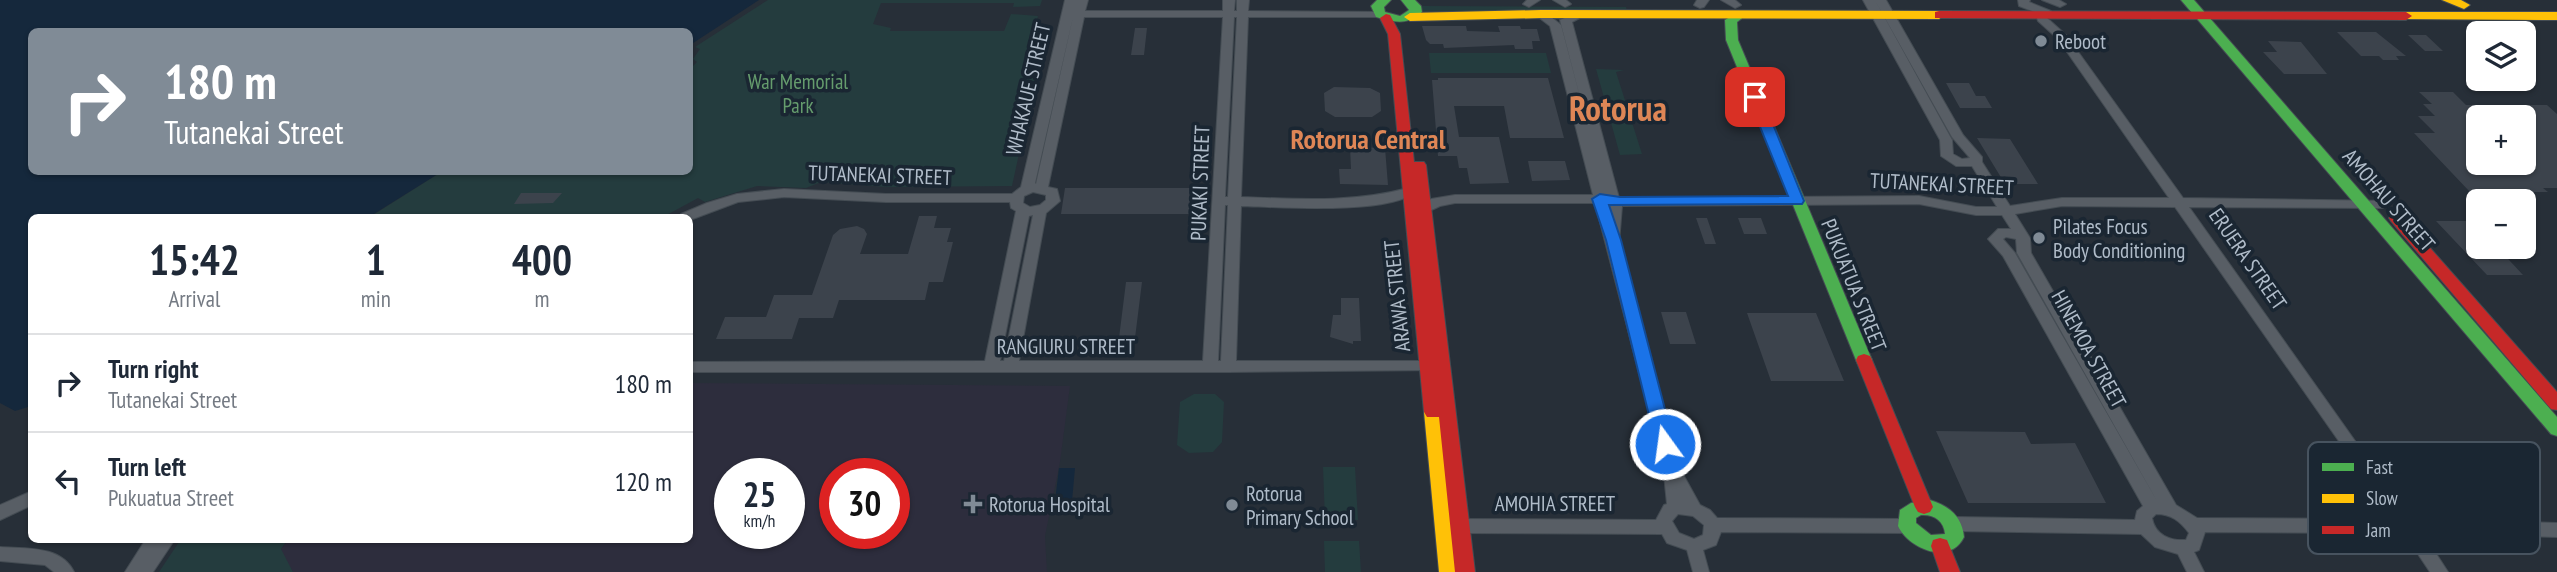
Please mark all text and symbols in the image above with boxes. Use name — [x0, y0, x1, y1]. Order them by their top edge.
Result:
street label: WHAKAUE STREET — [1000, 19, 1057, 158]
map controls — [2466, 21, 2536, 259]
button: layers — [2466, 21, 2536, 91]
place label: Reboot — [2055, 28, 2106, 55]
marker: Reboot — [2033, 33, 2049, 49]
text: 180 m — [164, 49, 277, 113]
icon: right — [49, 56, 140, 147]
pin — [1725, 67, 1785, 127]
park label: War Memorial Park — [748, 68, 848, 119]
icon: arrive — [1736, 78, 1774, 116]
district label: Rotorua — [1569, 85, 1667, 131]
button: + — [2466, 105, 2536, 175]
text: Tutanekai Street — [164, 111, 344, 153]
district label: Rotorua Central — [1291, 120, 1446, 157]
street label: PUKAKI STREET — [1184, 124, 1216, 241]
street label: AMOHAU STREET — [2337, 143, 2441, 257]
street label: TUTANEKAI STREET — [808, 159, 953, 191]
street label: TUTANEKAI STREET — [1869, 167, 2015, 201]
button: − — [2466, 189, 2536, 259]
street label: ERUERA STREET — [2203, 203, 2293, 316]
place label: Pilates Focus Body Conditioning — [2053, 213, 2185, 264]
street label: PUKUATUA STREET — [1815, 215, 1893, 356]
marker: Pilates Focus Body Conditioning — [2031, 230, 2047, 246]
text: 15:42 — [149, 232, 240, 287]
text: 1 — [366, 232, 386, 287]
text: 400 — [512, 232, 572, 287]
street label: ARAWA STREET — [1378, 238, 1416, 353]
text: Arrival — [168, 284, 220, 313]
text: min — [361, 284, 391, 313]
text: m — [534, 284, 549, 313]
street label: HINEMOA STREET — [2046, 285, 2133, 413]
street label: RANGIURU STREET — [997, 333, 1136, 360]
text: Turn right — [108, 352, 199, 385]
icon: right — [49, 364, 87, 402]
text: 180 m — [614, 367, 672, 400]
text: Tutanekai Street — [108, 385, 237, 414]
position arrow — [1628, 407, 1702, 481]
legend — [2308, 442, 2540, 554]
text: Turn left — [108, 450, 186, 483]
text: Fast — [2366, 455, 2394, 479]
speed limit sign: 30 — [819, 458, 910, 549]
icon: left — [49, 462, 87, 500]
text: 120 m — [614, 465, 672, 498]
text: 25 — [743, 471, 776, 517]
place label: Rotorua Primary School — [1246, 480, 1354, 531]
text: Pukuatua Street — [108, 483, 234, 512]
text: Slow — [2366, 486, 2399, 510]
street label: AMOHIA STREET — [1495, 490, 1616, 517]
place label: Rotorua Hospital — [989, 491, 1110, 518]
marker: Rotorua Hospital — [963, 494, 983, 514]
marker: Rotorua Primary School — [1224, 497, 1240, 513]
text: km/h — [744, 509, 775, 532]
text: Jam — [2365, 518, 2391, 542]

